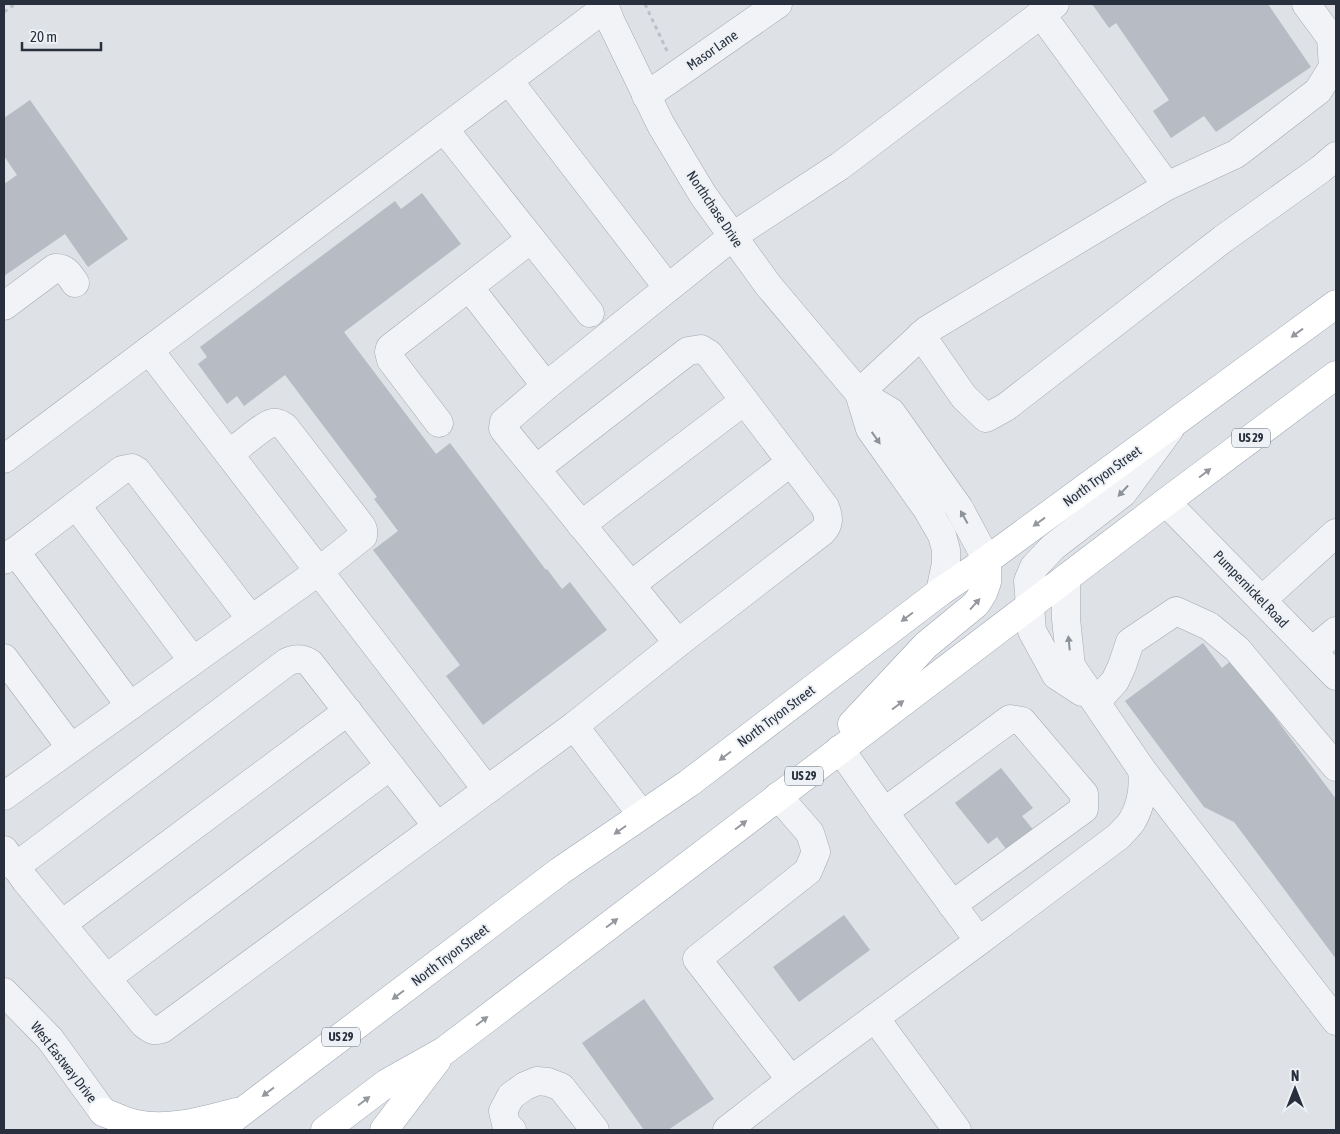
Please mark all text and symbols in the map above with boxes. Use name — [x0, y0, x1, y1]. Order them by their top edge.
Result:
scale bar — [22, 20, 101, 52]
street label: Masor Lane — [683, 27, 741, 73]
text: 20 m — [30, 28, 57, 45]
street label: Northchase Drive — [684, 168, 746, 250]
one-way arrow — [1290, 328, 1304, 338]
road number: US 29 — [1232, 428, 1270, 448]
one-way arrow — [871, 431, 881, 445]
street label: North Tryon Street — [1060, 442, 1144, 510]
one-way arrow — [1198, 467, 1211, 478]
one-way arrow — [1117, 484, 1129, 496]
one-way arrow — [960, 510, 968, 524]
one-way arrow — [1032, 517, 1046, 527]
street label: Pumpernickel Road — [1210, 547, 1292, 631]
one-way arrow — [969, 598, 981, 610]
one-way arrow — [900, 612, 914, 622]
one-way arrow — [1065, 635, 1073, 651]
street label: North Tryon Street — [734, 682, 818, 750]
one-way arrow — [891, 700, 905, 710]
one-way arrow — [718, 750, 731, 761]
road number: US 29 — [785, 766, 823, 786]
one-way arrow — [734, 819, 747, 830]
one-way arrow — [613, 825, 626, 835]
one-way arrow — [605, 918, 619, 928]
street label: North Tryon Street — [408, 921, 492, 989]
one-way arrow — [392, 989, 405, 1000]
one-way arrow — [475, 1016, 488, 1027]
street label: West Eastway Drive — [28, 1018, 100, 1106]
road number: US 29 — [322, 1028, 360, 1046]
north arrow — [1270, 1064, 1320, 1114]
text: N — [1291, 1068, 1299, 1084]
one-way arrow — [261, 1087, 275, 1097]
one-way arrow — [357, 1096, 371, 1106]

